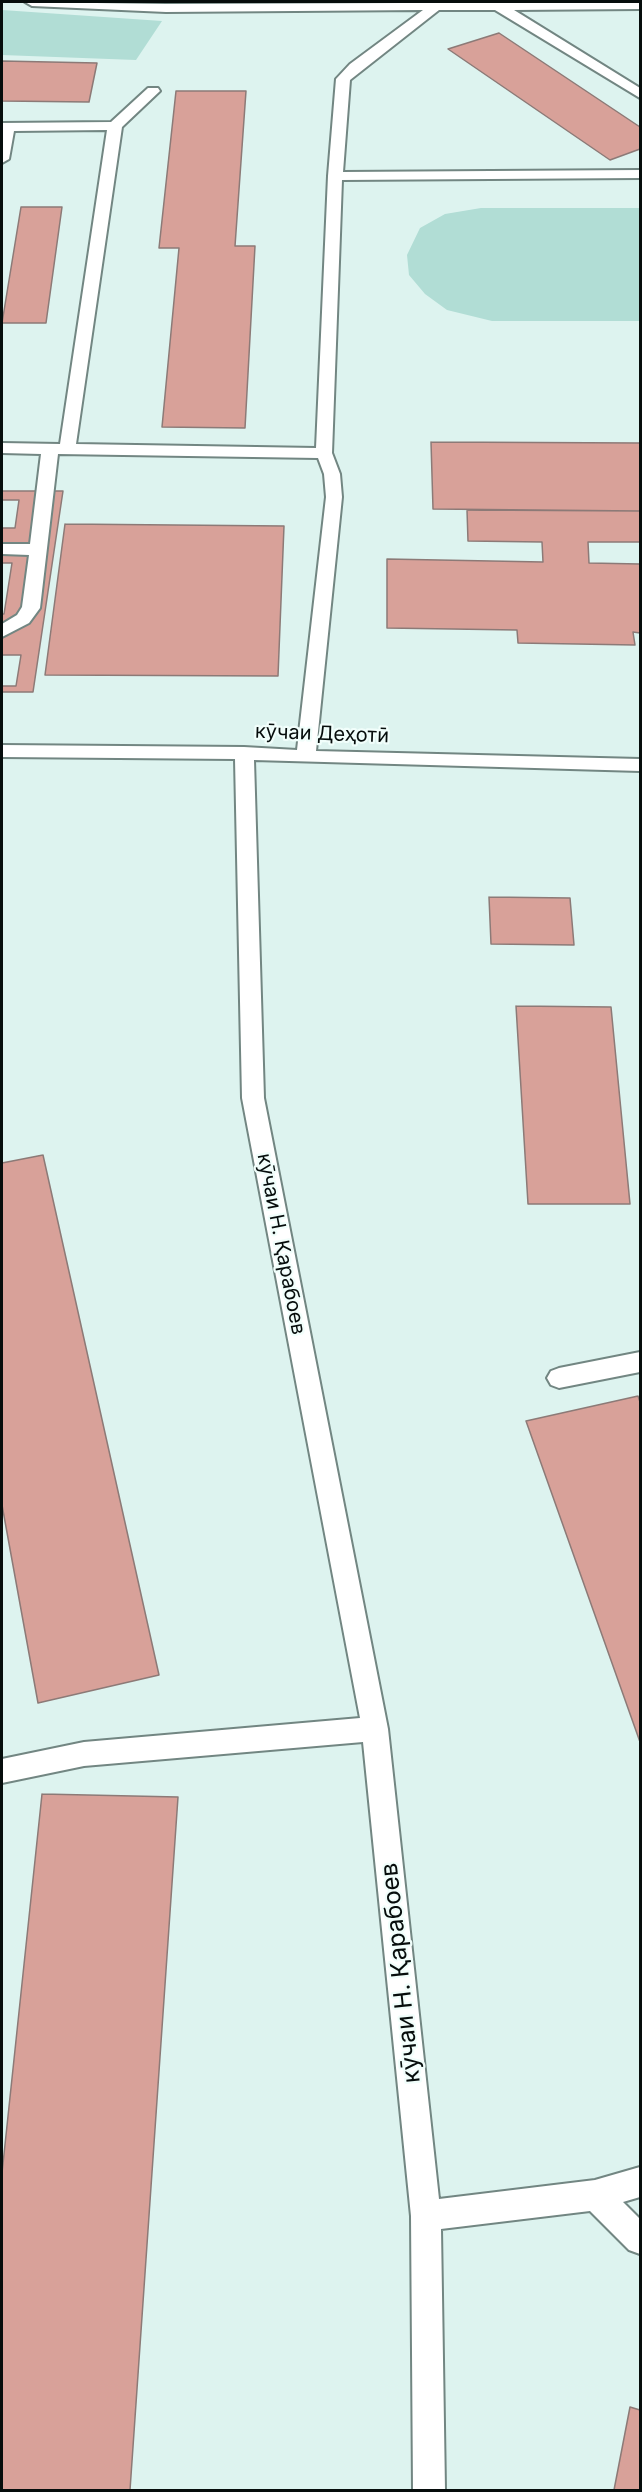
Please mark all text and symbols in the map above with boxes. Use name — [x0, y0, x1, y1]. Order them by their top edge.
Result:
street label: кӯчаи Деҳотӣ — [255, 720, 389, 748]
street label: кӯчаи Н. Қарабоев — [252, 1151, 310, 1337]
street label: кӯчаи Н. Қарабоев — [375, 1862, 427, 2084]

